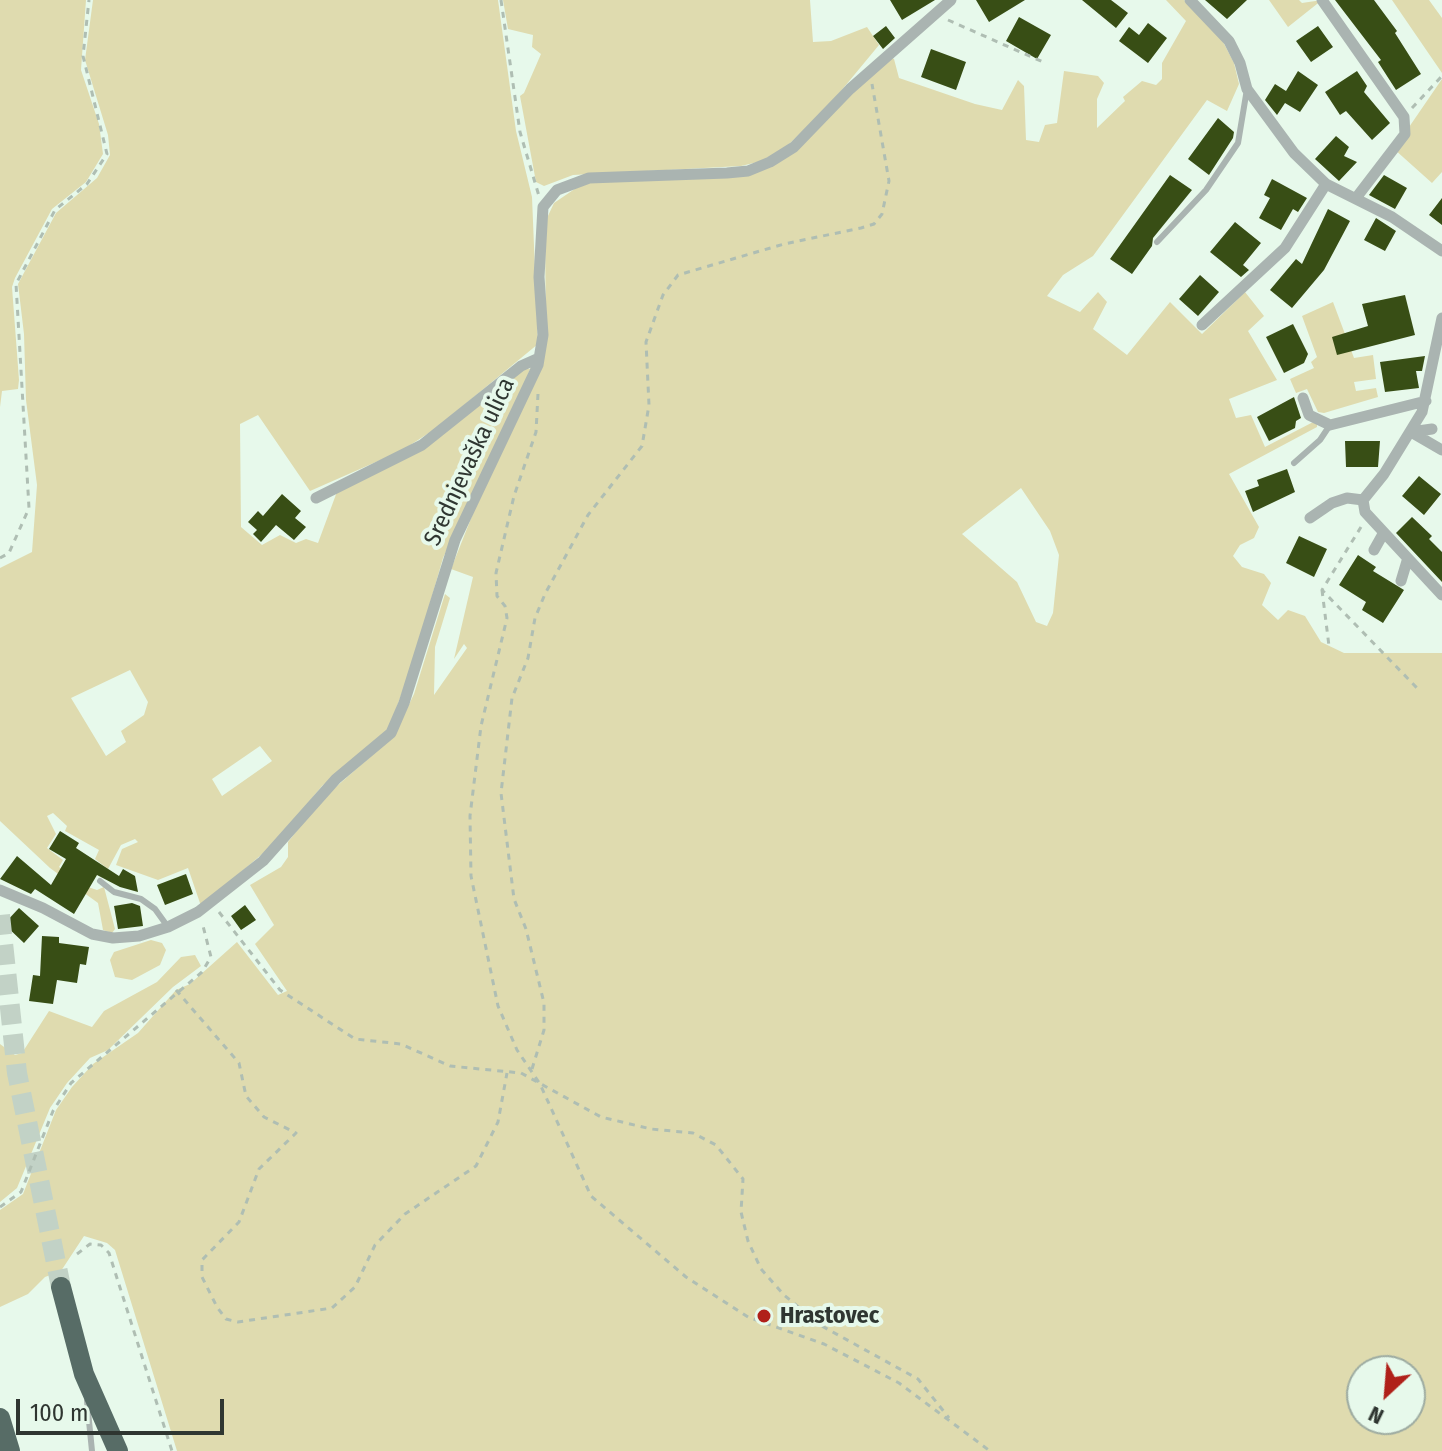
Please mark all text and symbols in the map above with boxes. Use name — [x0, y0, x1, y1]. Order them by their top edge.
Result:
street label: Srednjevaška ulica — [419, 373, 521, 551]
place label: Hrastovec — [780, 1302, 879, 1330]
marker: Hrastovec — [755, 1307, 773, 1325]
north arrow — [1346, 1355, 1426, 1435]
scale bar — [20, 1383, 228, 1433]
text: 100 m — [30, 1399, 88, 1427]
text: N — [1364, 1400, 1388, 1430]

